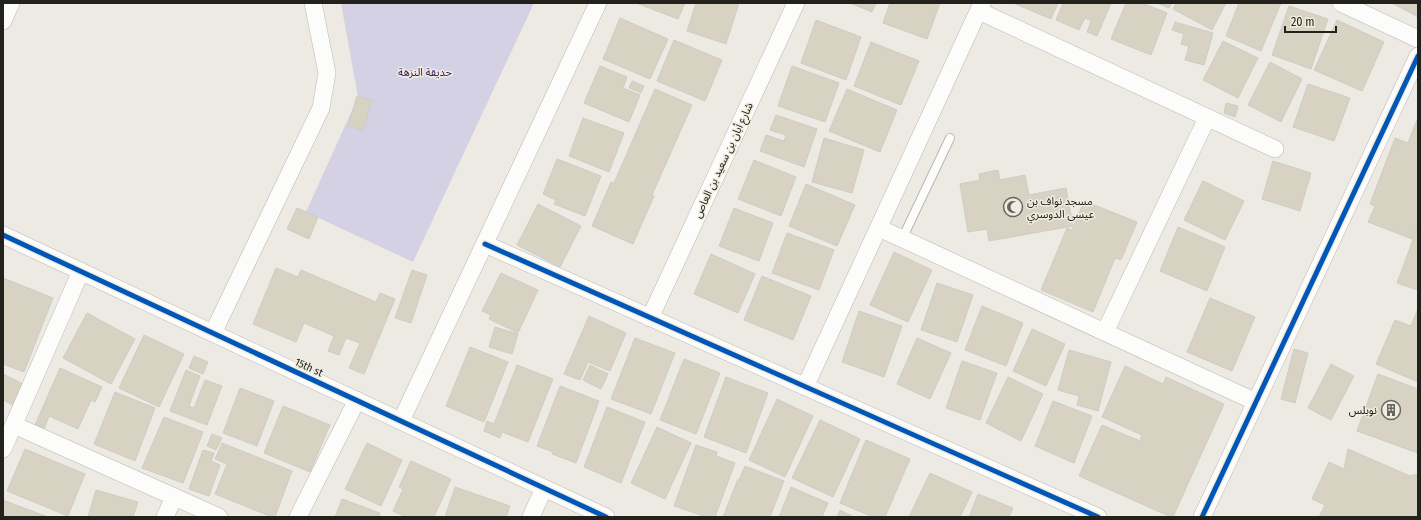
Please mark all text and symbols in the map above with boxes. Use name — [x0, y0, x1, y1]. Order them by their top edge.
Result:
scale bar — [1285, 8, 1336, 34]
text: 20 m — [1291, 15, 1315, 29]
park label: حديقة النزهة — [398, 66, 452, 79]
street label: شارع أبان بن سعيد بن العاص — [691, 100, 757, 220]
place label: مسجد نواف بن عيسى الدوسري — [1027, 195, 1095, 224]
mosque icon: مسجد نواف بن عيسى الدوسري — [1002, 196, 1024, 218]
street label: 15th st — [293, 355, 325, 380]
building icon: نوبلس — [1380, 399, 1402, 421]
place label: نوبلس — [1349, 404, 1377, 417]

